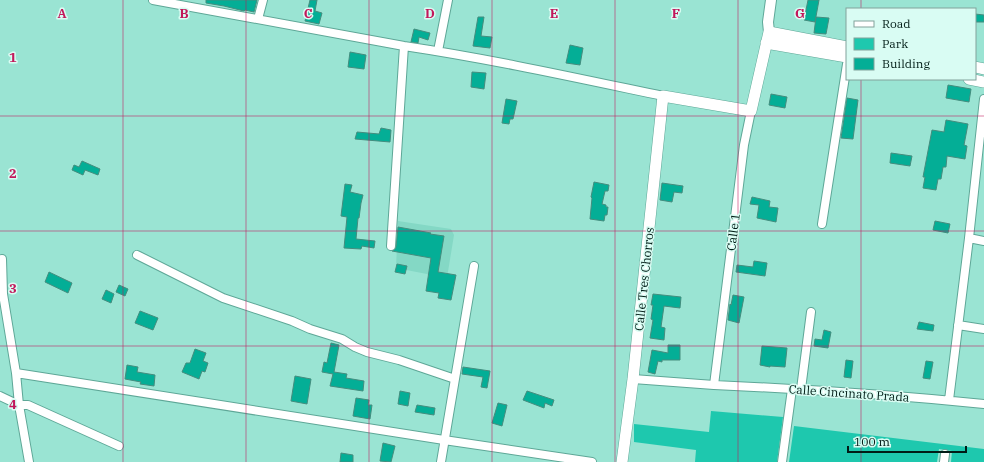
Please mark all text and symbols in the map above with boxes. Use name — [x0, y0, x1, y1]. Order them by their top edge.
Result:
text: A — [57, 5, 67, 22]
text: B — [179, 5, 189, 22]
text: C — [304, 5, 313, 22]
text: D — [425, 5, 435, 22]
text: E — [550, 5, 558, 22]
text: F — [672, 5, 680, 22]
text: G — [795, 5, 805, 22]
legend — [846, 8, 976, 80]
text: Road — [882, 16, 911, 31]
text: Park — [882, 36, 908, 51]
text: 1 — [9, 49, 17, 66]
text: Building — [882, 56, 930, 71]
text: 2 — [9, 165, 17, 182]
street label: Calle 1 — [723, 212, 743, 252]
street label: Calle Tres Chorros — [631, 226, 657, 331]
text: 3 — [9, 280, 17, 297]
street label: Calle Cincinato Prada — [788, 381, 910, 405]
text: 4 — [9, 396, 17, 413]
scale bar — [848, 428, 966, 454]
text: 100 m — [854, 434, 890, 449]

